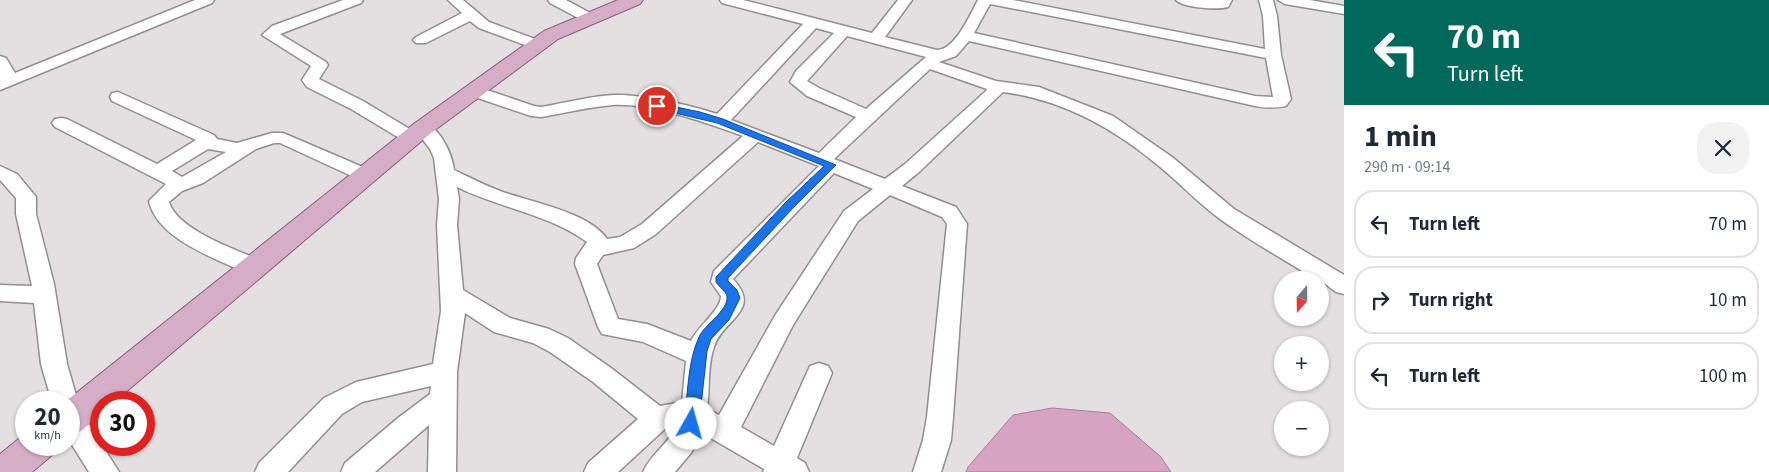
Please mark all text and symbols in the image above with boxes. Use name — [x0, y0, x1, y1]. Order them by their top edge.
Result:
text: 70 m — [1447, 12, 1521, 62]
icon: left — [1364, 20, 1429, 85]
text: Turn left — [1447, 58, 1523, 90]
pin — [636, 85, 678, 127]
icon: arrive — [643, 92, 671, 120]
text: 1 min — [1364, 115, 1437, 158]
button: close — [1697, 122, 1749, 174]
text: 290 m · 09:14 — [1364, 156, 1451, 178]
icon: left — [1366, 210, 1394, 238]
text: Turn left — [1409, 211, 1480, 238]
text: 70 m — [1709, 211, 1747, 238]
north arrow — [1274, 271, 1329, 326]
map controls — [1274, 271, 1329, 456]
icon: right — [1366, 286, 1394, 314]
text: Turn right — [1409, 287, 1493, 314]
text: 10 m — [1709, 287, 1747, 314]
button: + — [1274, 336, 1329, 391]
icon: left — [1366, 362, 1394, 390]
text: Turn left — [1409, 363, 1480, 390]
text: 100 m — [1699, 363, 1747, 390]
speed limit sign: 30 — [90, 391, 155, 456]
position arrow — [664, 397, 716, 449]
text: 20 — [34, 399, 61, 435]
button: − — [1274, 401, 1329, 456]
text: km/h — [34, 427, 61, 444]

